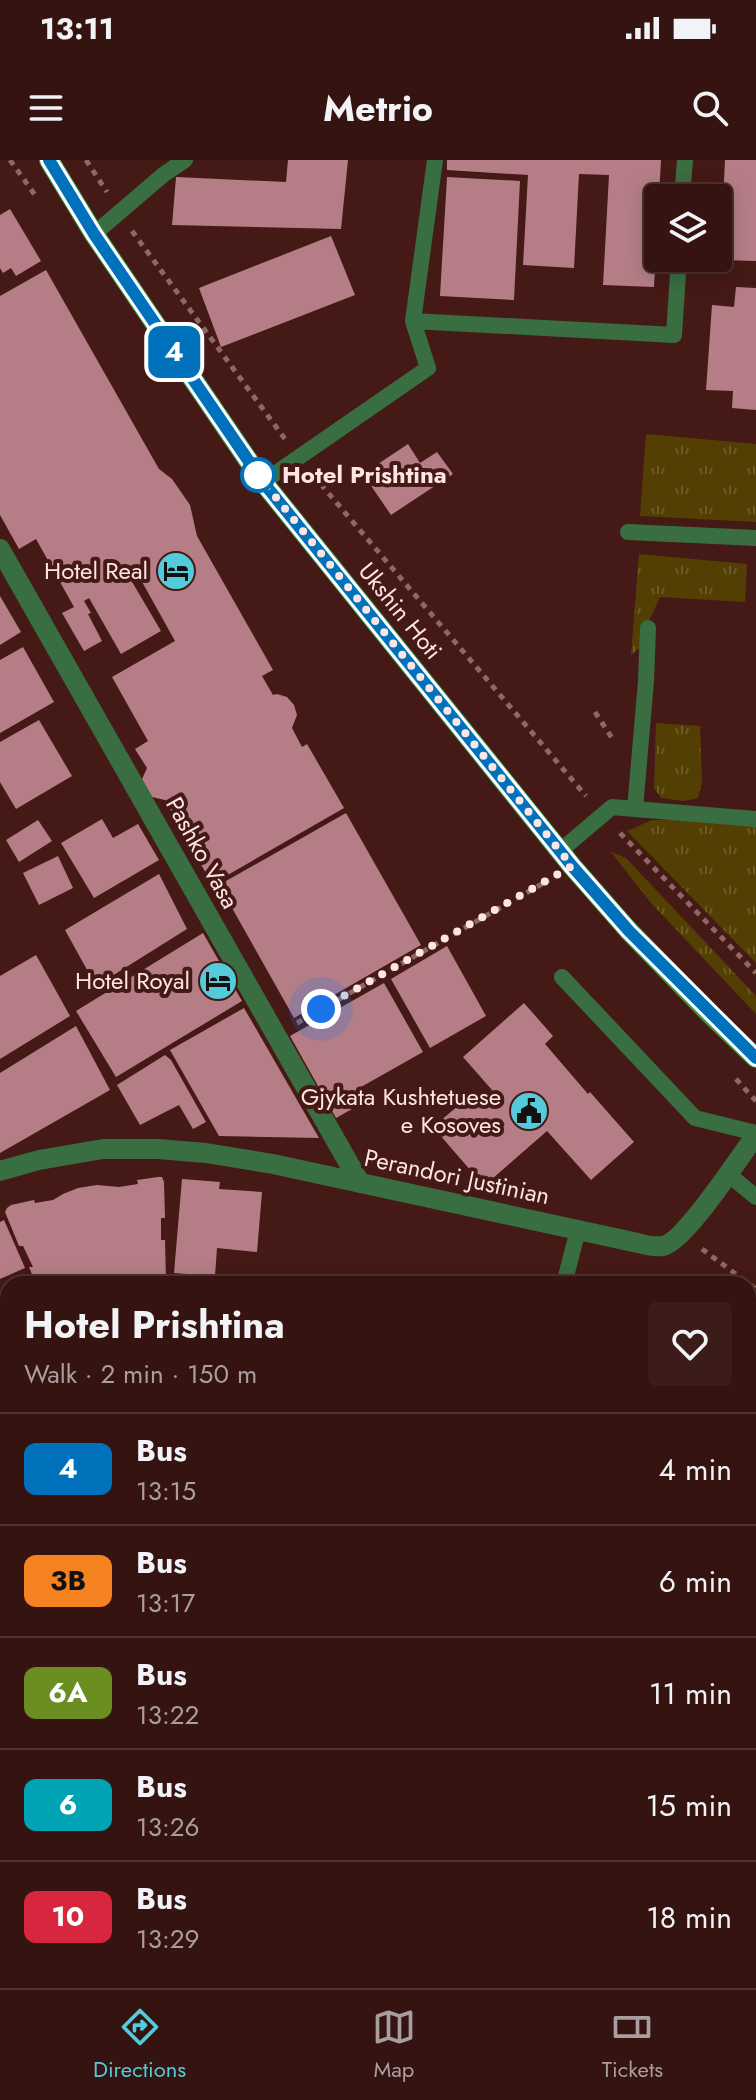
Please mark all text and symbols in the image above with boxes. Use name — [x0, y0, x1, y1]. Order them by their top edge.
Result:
text: 13:11 — [40, 7, 114, 50]
text: Metrio — [323, 82, 433, 134]
icon: menu — [24, 86, 68, 130]
icon: search — [688, 86, 732, 130]
map controls — [644, 184, 732, 272]
button: layers — [644, 184, 732, 272]
line badge: 4 — [148, 326, 200, 378]
text: 4 — [164, 331, 184, 372]
place label: Hotel Prishtina — [282, 457, 447, 492]
marker: Hotel Prishtina — [241, 458, 275, 492]
hotel icon: Hotel Real — [155, 550, 197, 592]
place label: Hotel Real — [44, 553, 148, 588]
street label: Ukshin Hoti — [350, 555, 451, 667]
street label: Pashko Vasa — [157, 791, 248, 915]
hotel icon: Hotel Royal — [197, 960, 239, 1002]
place label: Hotel Royal — [75, 963, 190, 998]
your location — [301, 989, 341, 1029]
place label: Gjykata Kushtetuese e Kosoves — [301, 1079, 501, 1142]
public building icon: Gjykata Kushtetuese e Kosoves — [508, 1090, 550, 1132]
street label: Perandori Justinian — [361, 1140, 553, 1213]
text: Hotel Prishtina — [24, 1297, 285, 1352]
button: heart — [648, 1302, 732, 1386]
text: Walk · 2 min · 150 m — [24, 1355, 257, 1393]
text: Bus — [136, 1429, 187, 1472]
text: 4 — [58, 1448, 78, 1489]
text: 4 min — [659, 1448, 732, 1491]
text: 13:15 — [136, 1472, 196, 1510]
text: Bus — [136, 1541, 187, 1584]
text: 3B — [50, 1560, 86, 1601]
text: 6 min — [659, 1560, 732, 1603]
text: 13:17 — [136, 1584, 195, 1622]
text: Bus — [136, 1653, 187, 1696]
text: 6A — [48, 1672, 88, 1713]
text: 11 min — [649, 1672, 732, 1715]
text: 13:22 — [136, 1696, 199, 1734]
text: Bus — [136, 1765, 187, 1808]
text: 6 — [59, 1784, 77, 1825]
text: 15 min — [646, 1784, 732, 1827]
text: 13:26 — [136, 1808, 199, 1846]
text: Bus — [136, 1877, 187, 1920]
text: 10 — [52, 1896, 84, 1937]
text: 18 min — [646, 1896, 732, 1939]
text: 13:29 — [136, 1920, 199, 1958]
tab: Directions — [93, 2005, 186, 2085]
tab: Map — [372, 2005, 416, 2085]
tab: Tickets — [602, 2005, 663, 2085]

